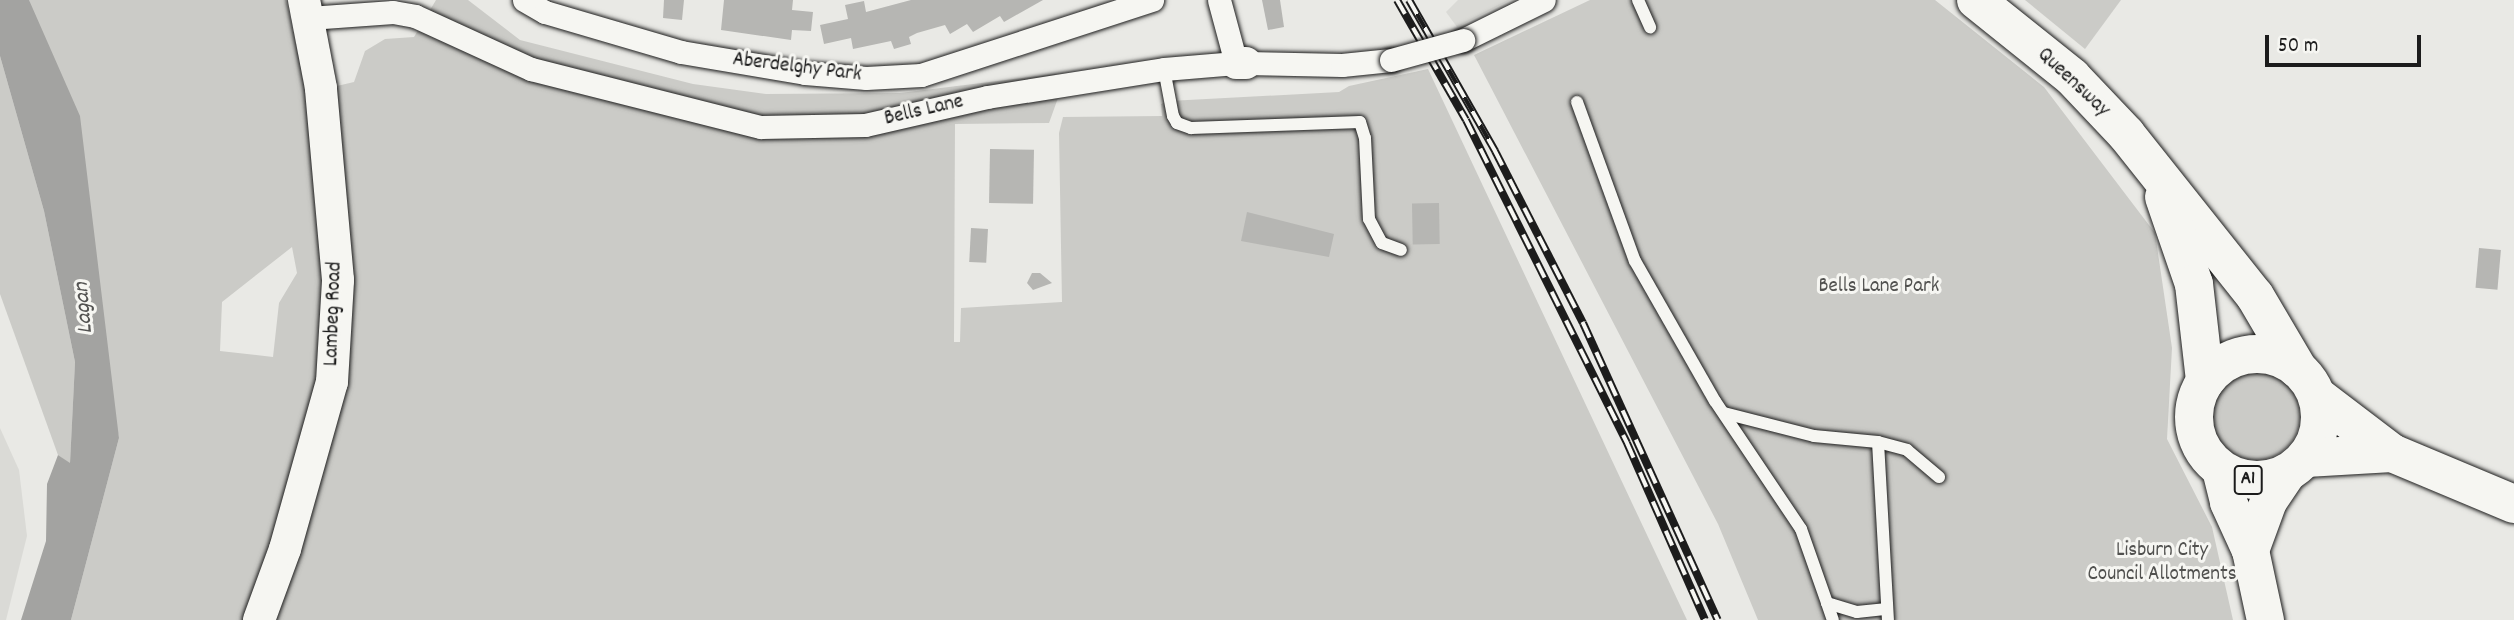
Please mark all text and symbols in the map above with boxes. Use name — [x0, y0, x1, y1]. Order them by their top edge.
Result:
scale bar — [2269, 21, 2425, 65]
text: 50 m — [2278, 32, 2318, 62]
street label: Queensway — [2031, 43, 2115, 123]
street label: Aberdelghy Park — [731, 48, 863, 88]
street label: Bells Lane — [882, 90, 966, 132]
street label: Lambeg Road — [320, 261, 348, 367]
park label: Bells Lane Park — [1819, 274, 1939, 300]
water label: Lagan — [69, 281, 101, 335]
road number: A1 — [2232, 464, 2264, 495]
park label: Lisburn City Council Allotments — [2087, 538, 2237, 588]

